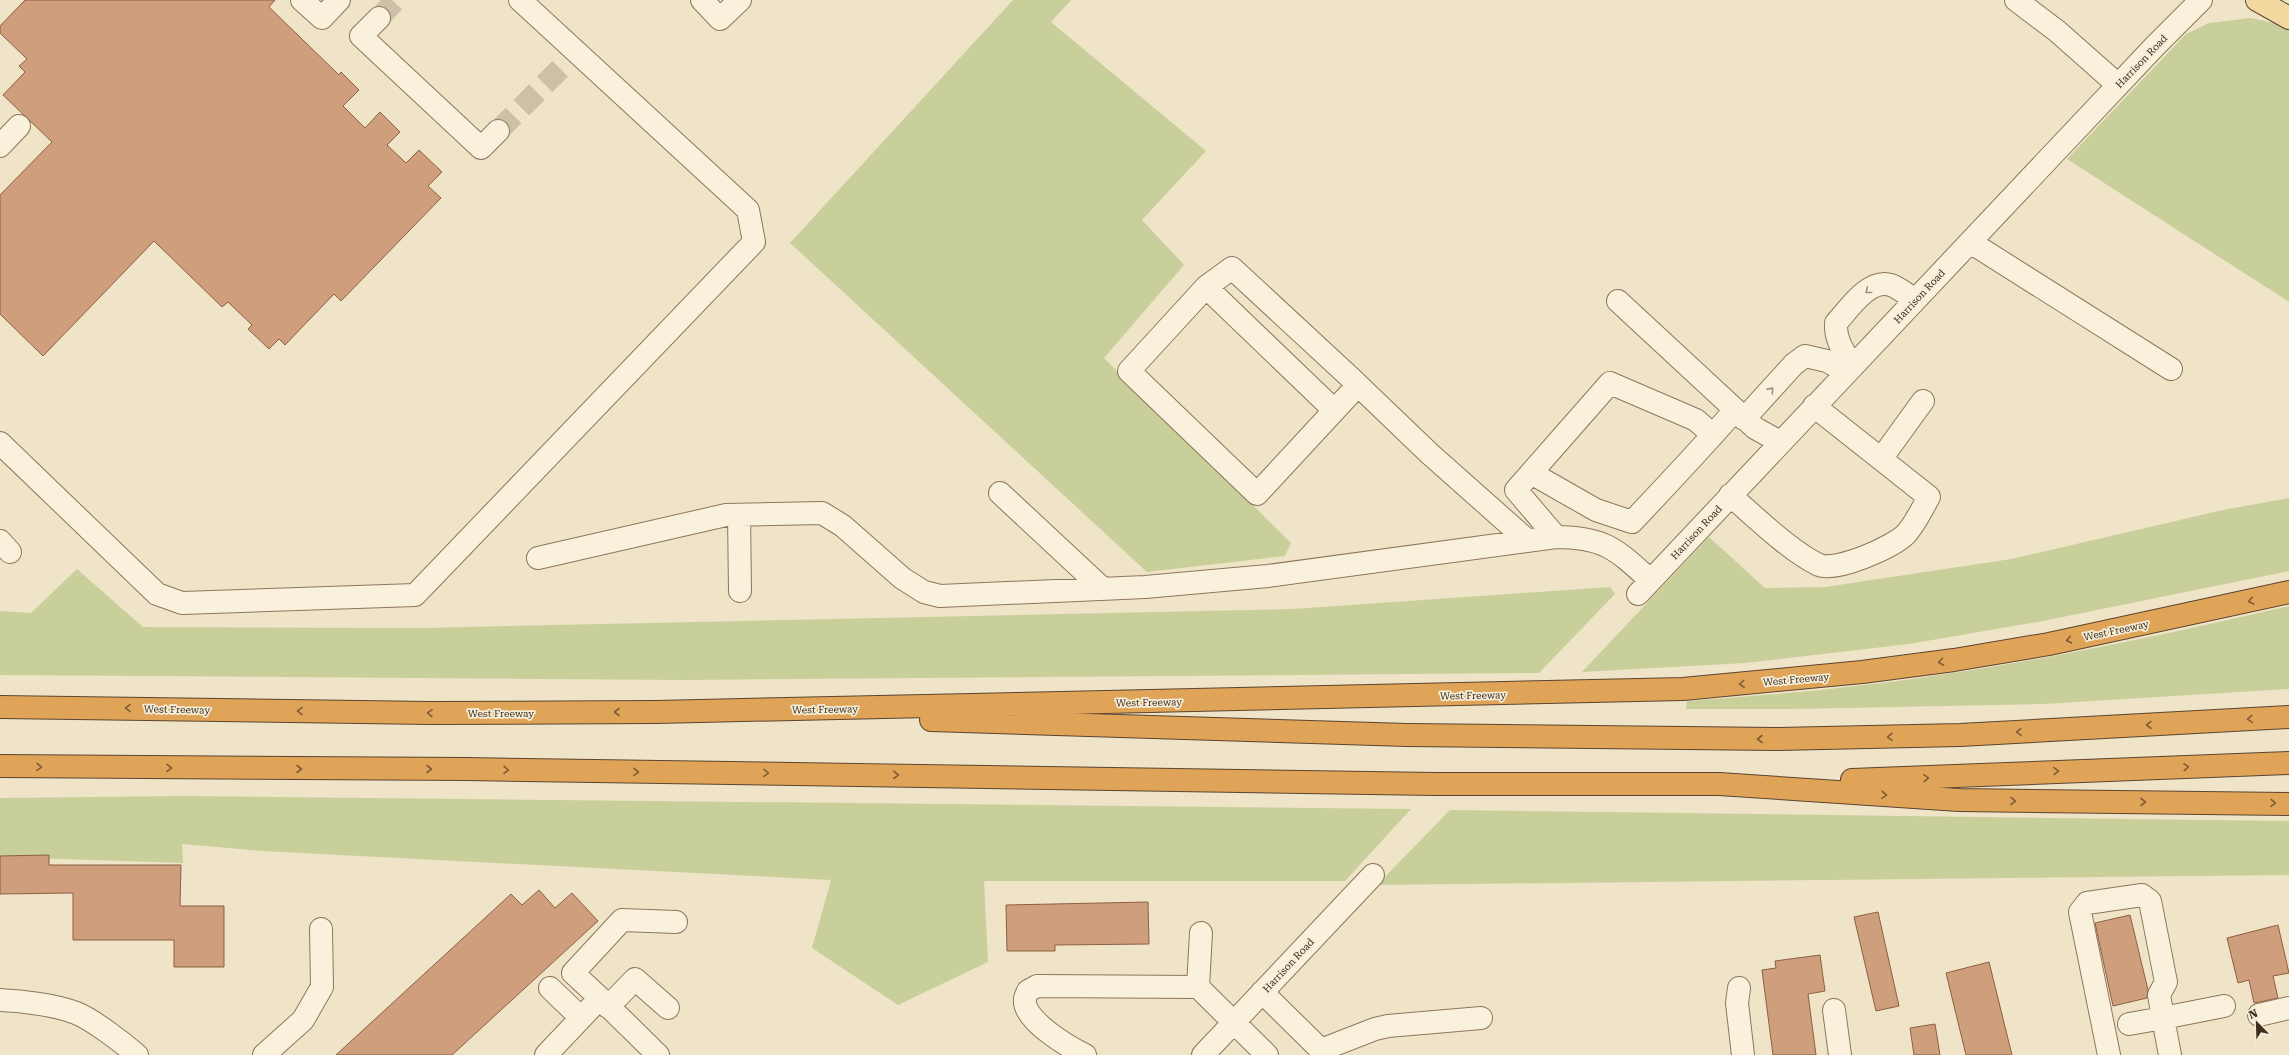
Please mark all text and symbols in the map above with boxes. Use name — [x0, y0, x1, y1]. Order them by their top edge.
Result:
street label: Harrison Road — [2113, 32, 2170, 90]
street label: Harrison Road — [1892, 267, 1947, 326]
one-way arrow — [1866, 286, 1873, 293]
one-way arrow — [1766, 387, 1773, 394]
street label: Harrison Road — [1669, 503, 1724, 562]
one-way arrow — [2248, 596, 2254, 604]
street label: West Freeway — [2083, 618, 2150, 643]
one-way arrow — [2066, 635, 2072, 643]
one-way arrow — [1938, 657, 1944, 666]
street label: West Freeway — [1763, 671, 1830, 688]
one-way arrow — [1739, 679, 1745, 688]
street label: West Freeway — [1440, 689, 1506, 702]
street label: West Freeway — [1116, 696, 1182, 709]
street label: West Freeway — [144, 703, 210, 716]
street label: West Freeway — [792, 703, 858, 716]
one-way arrow — [125, 704, 131, 713]
one-way arrow — [297, 707, 303, 715]
street label: West Freeway — [468, 708, 534, 719]
one-way arrow — [614, 708, 620, 716]
one-way arrow — [427, 709, 433, 717]
one-way arrow — [2247, 715, 2253, 724]
one-way arrow — [2146, 721, 2152, 729]
one-way arrow — [2016, 728, 2022, 736]
one-way arrow — [1887, 733, 1893, 741]
one-way arrow — [1757, 735, 1763, 743]
one-way arrow — [2183, 762, 2189, 771]
one-way arrow — [36, 763, 42, 771]
one-way arrow — [166, 764, 172, 772]
one-way arrow — [296, 765, 302, 773]
one-way arrow — [426, 765, 432, 773]
one-way arrow — [503, 766, 509, 774]
one-way arrow — [633, 767, 639, 776]
one-way arrow — [2053, 767, 2059, 775]
one-way arrow — [763, 769, 769, 777]
one-way arrow — [893, 771, 899, 779]
one-way arrow — [1923, 773, 1929, 782]
one-way arrow — [1881, 790, 1887, 799]
one-way arrow — [2010, 797, 2016, 805]
one-way arrow — [2140, 798, 2146, 806]
one-way arrow — [2270, 799, 2276, 808]
street label: Harrison Road — [1261, 936, 1316, 995]
north arrow — [2237, 1003, 2277, 1043]
text: N — [2247, 1006, 2260, 1022]

